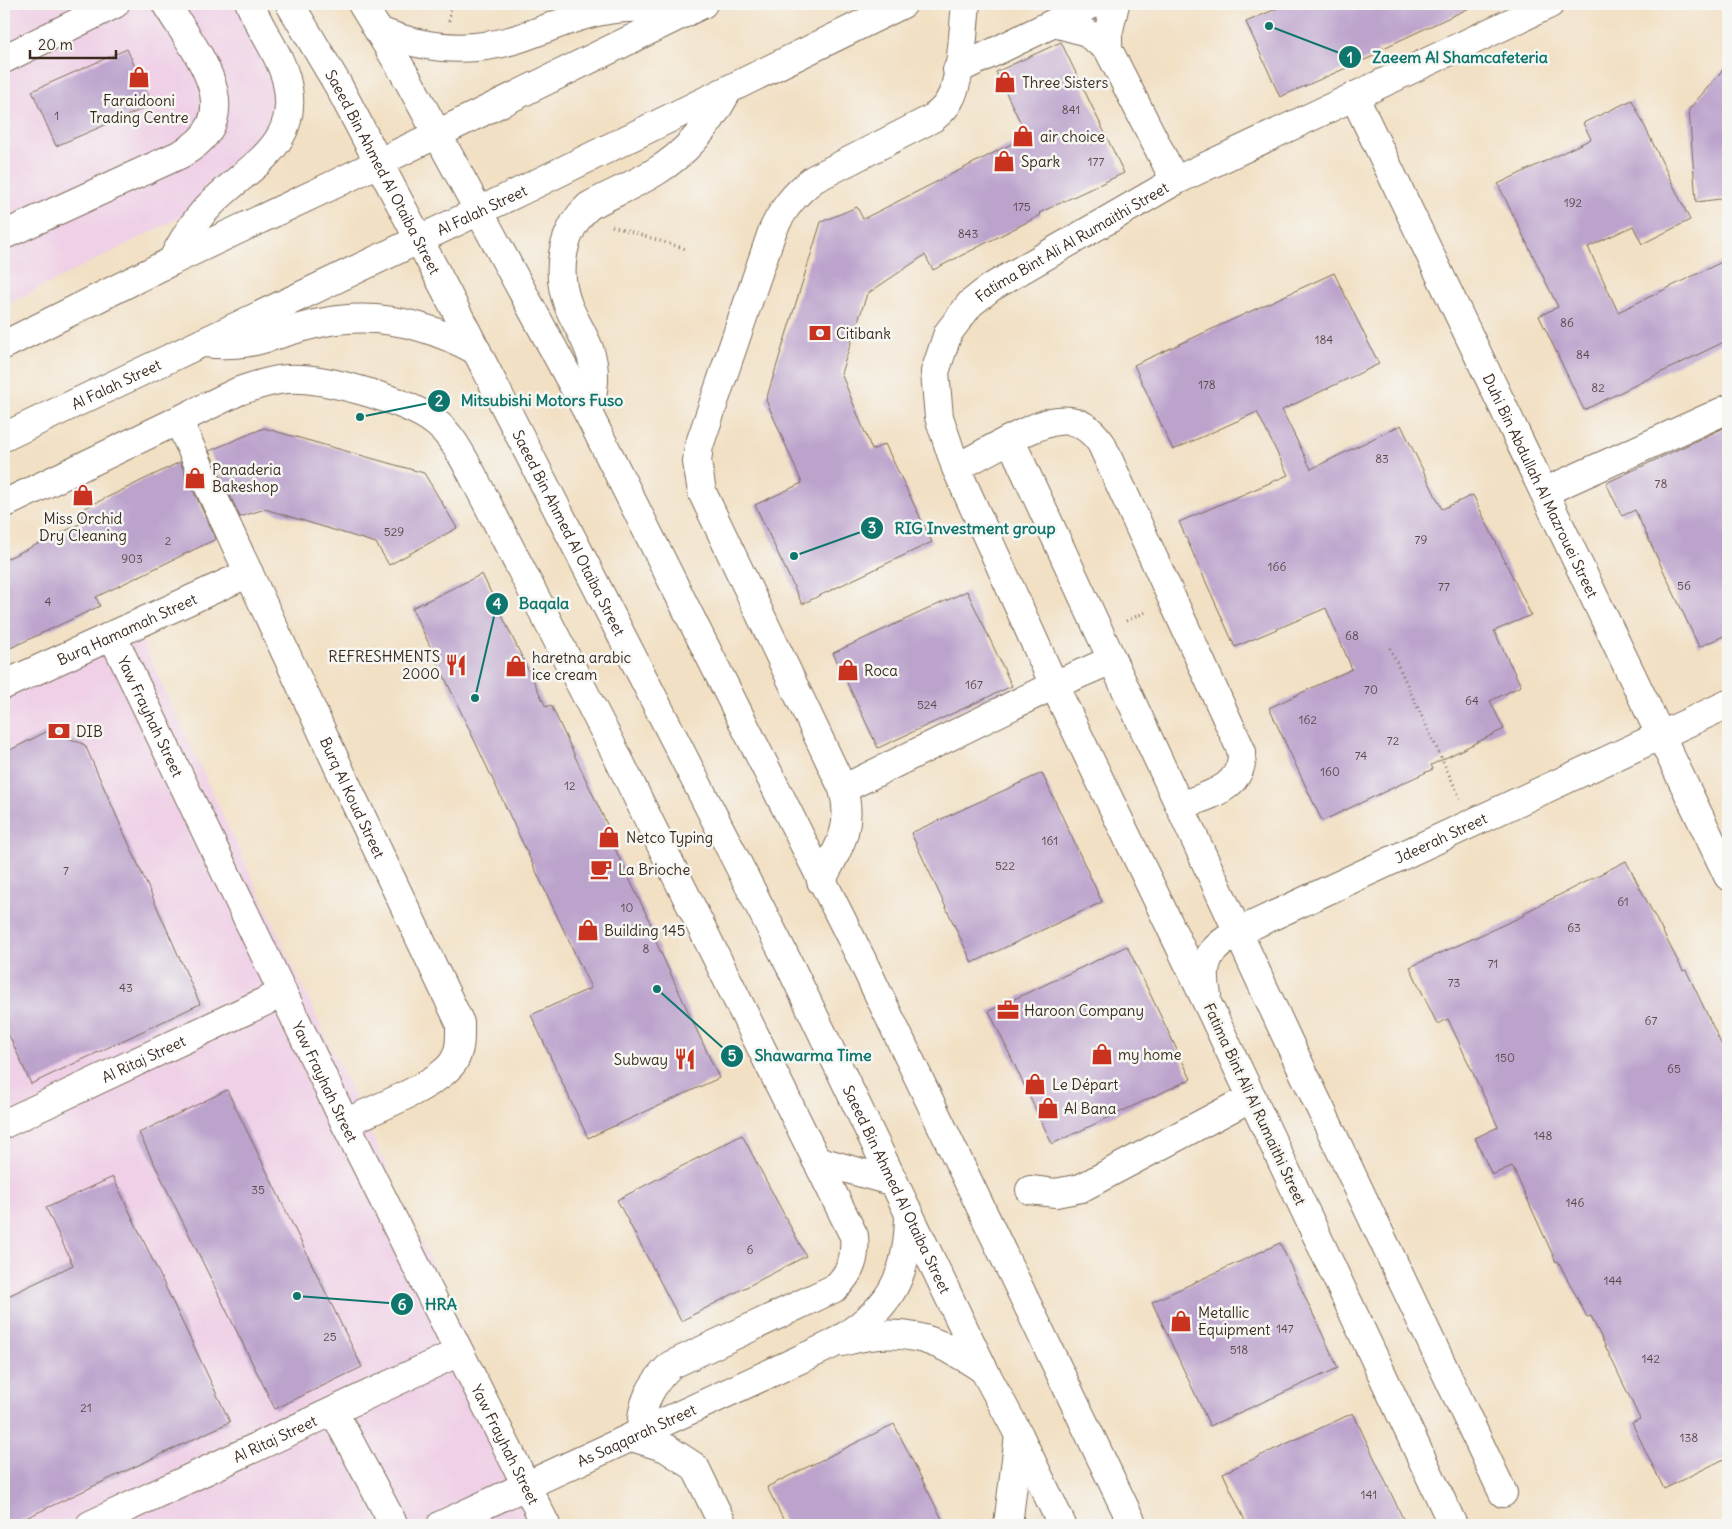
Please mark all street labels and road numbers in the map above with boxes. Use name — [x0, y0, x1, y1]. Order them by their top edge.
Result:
street label: Saeed Bin Ahmed Al Otaiba Street — [321, 66, 445, 277]
street label: Fatima Bint Ali Al Rumaithi Street — [971, 177, 1172, 306]
street label: Al Falah Street — [434, 180, 530, 239]
street label: Al Falah Street — [68, 354, 164, 413]
street label: Duhi Bin Abdullah Al Mazrouei Street — [1479, 370, 1603, 601]
street label: Saeed Bin Ahmed Al Otaiba Street — [509, 427, 630, 639]
street label: Burq Hamamah Street — [54, 589, 200, 669]
street label: Yaw Frayhah Street — [114, 653, 188, 780]
street label: Burq Al Koud Street — [316, 734, 390, 861]
street label: Jdeerah Street — [1392, 808, 1490, 867]
street label: Fatima Bint Ali Al Rumaithi Street — [1200, 1000, 1310, 1208]
street label: Yaw Frayhah Street — [288, 1018, 362, 1145]
street label: Al Ritaj Street — [99, 1031, 188, 1086]
street label: Saeed Bin Ahmed Al Otaiba Street — [839, 1082, 955, 1296]
street label: Yaw Frayhah Street — [468, 1381, 544, 1507]
street label: As Saqqarah Street — [574, 1399, 699, 1471]
street label: Al Ritaj Street — [230, 1411, 320, 1466]

